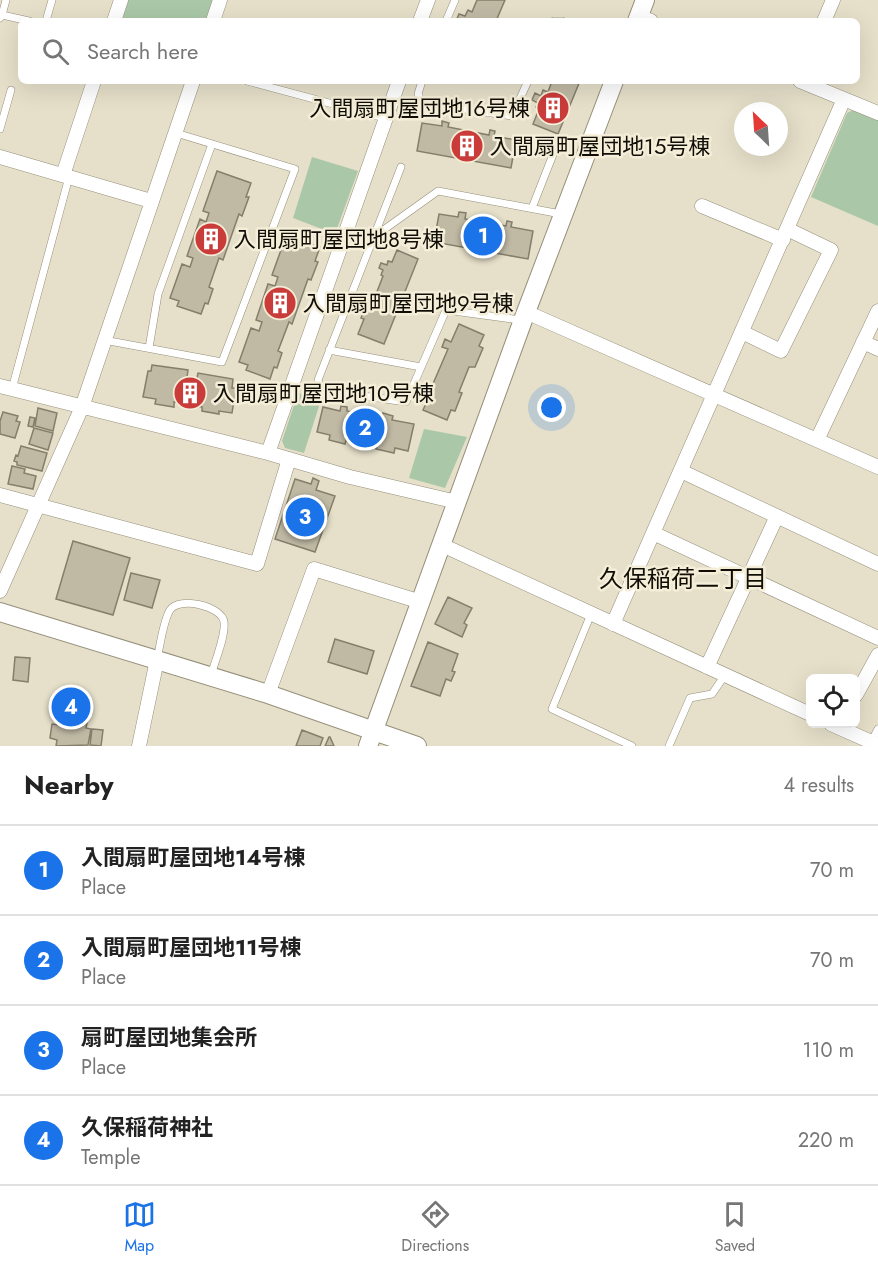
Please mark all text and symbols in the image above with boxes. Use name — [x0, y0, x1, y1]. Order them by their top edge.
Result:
search box — [18, 18, 860, 84]
icon: search — [39, 35, 72, 68]
text: Search here — [87, 35, 198, 67]
building icon: 入間扇町屋団地16号棟 — [535, 90, 571, 126]
place label: 入間扇町屋団地16号棟 — [309, 92, 530, 124]
north arrow — [734, 102, 788, 156]
building icon: 入間扇町屋団地15号棟 — [449, 128, 485, 164]
place label: 入間扇町屋団地15号棟 — [490, 130, 710, 162]
pin: 1 — [464, 214, 502, 258]
building icon: 入間扇町屋団地8号棟 — [193, 221, 229, 257]
place label: 入間扇町屋団地8号棟 — [234, 223, 444, 255]
building icon: 入間扇町屋団地9号棟 — [262, 285, 298, 321]
place label: 入間扇町屋団地9号棟 — [303, 287, 514, 319]
building icon: 入間扇町屋団地10号棟 — [172, 375, 208, 411]
place label: 入間扇町屋団地10号棟 — [213, 377, 434, 409]
your location — [537, 393, 566, 422]
pin: 2 — [346, 406, 385, 450]
pin: 3 — [286, 494, 324, 540]
district label: 久保稲荷二丁目 — [599, 561, 767, 596]
map controls — [806, 674, 860, 728]
button: locate — [806, 674, 860, 728]
pin: 4 — [52, 684, 90, 730]
text: Nearby — [24, 766, 113, 804]
text: 4 results — [783, 771, 854, 800]
text: 入間扇町屋団地14号棟 — [81, 841, 306, 873]
text: 1 — [38, 856, 49, 885]
text: 70 m — [810, 856, 854, 885]
text: Place — [81, 873, 126, 902]
text: 入間扇町屋団地11号棟 — [81, 931, 301, 963]
text: 2 — [37, 946, 50, 975]
text: 70 m — [810, 946, 854, 975]
text: Place — [81, 963, 126, 992]
text: 扇町屋団地集会所 — [81, 1021, 257, 1053]
text: 3 — [37, 1036, 50, 1065]
text: 110 m — [802, 1036, 854, 1065]
text: Place — [81, 1053, 126, 1082]
text: 久保稲荷神社 — [81, 1111, 213, 1143]
text: 4 — [37, 1126, 50, 1155]
text: 220 m — [798, 1126, 854, 1155]
text: Temple — [81, 1143, 141, 1172]
tab: Map — [123, 1198, 156, 1257]
tab: Directions — [401, 1198, 469, 1257]
tab: Saved — [715, 1198, 755, 1257]

